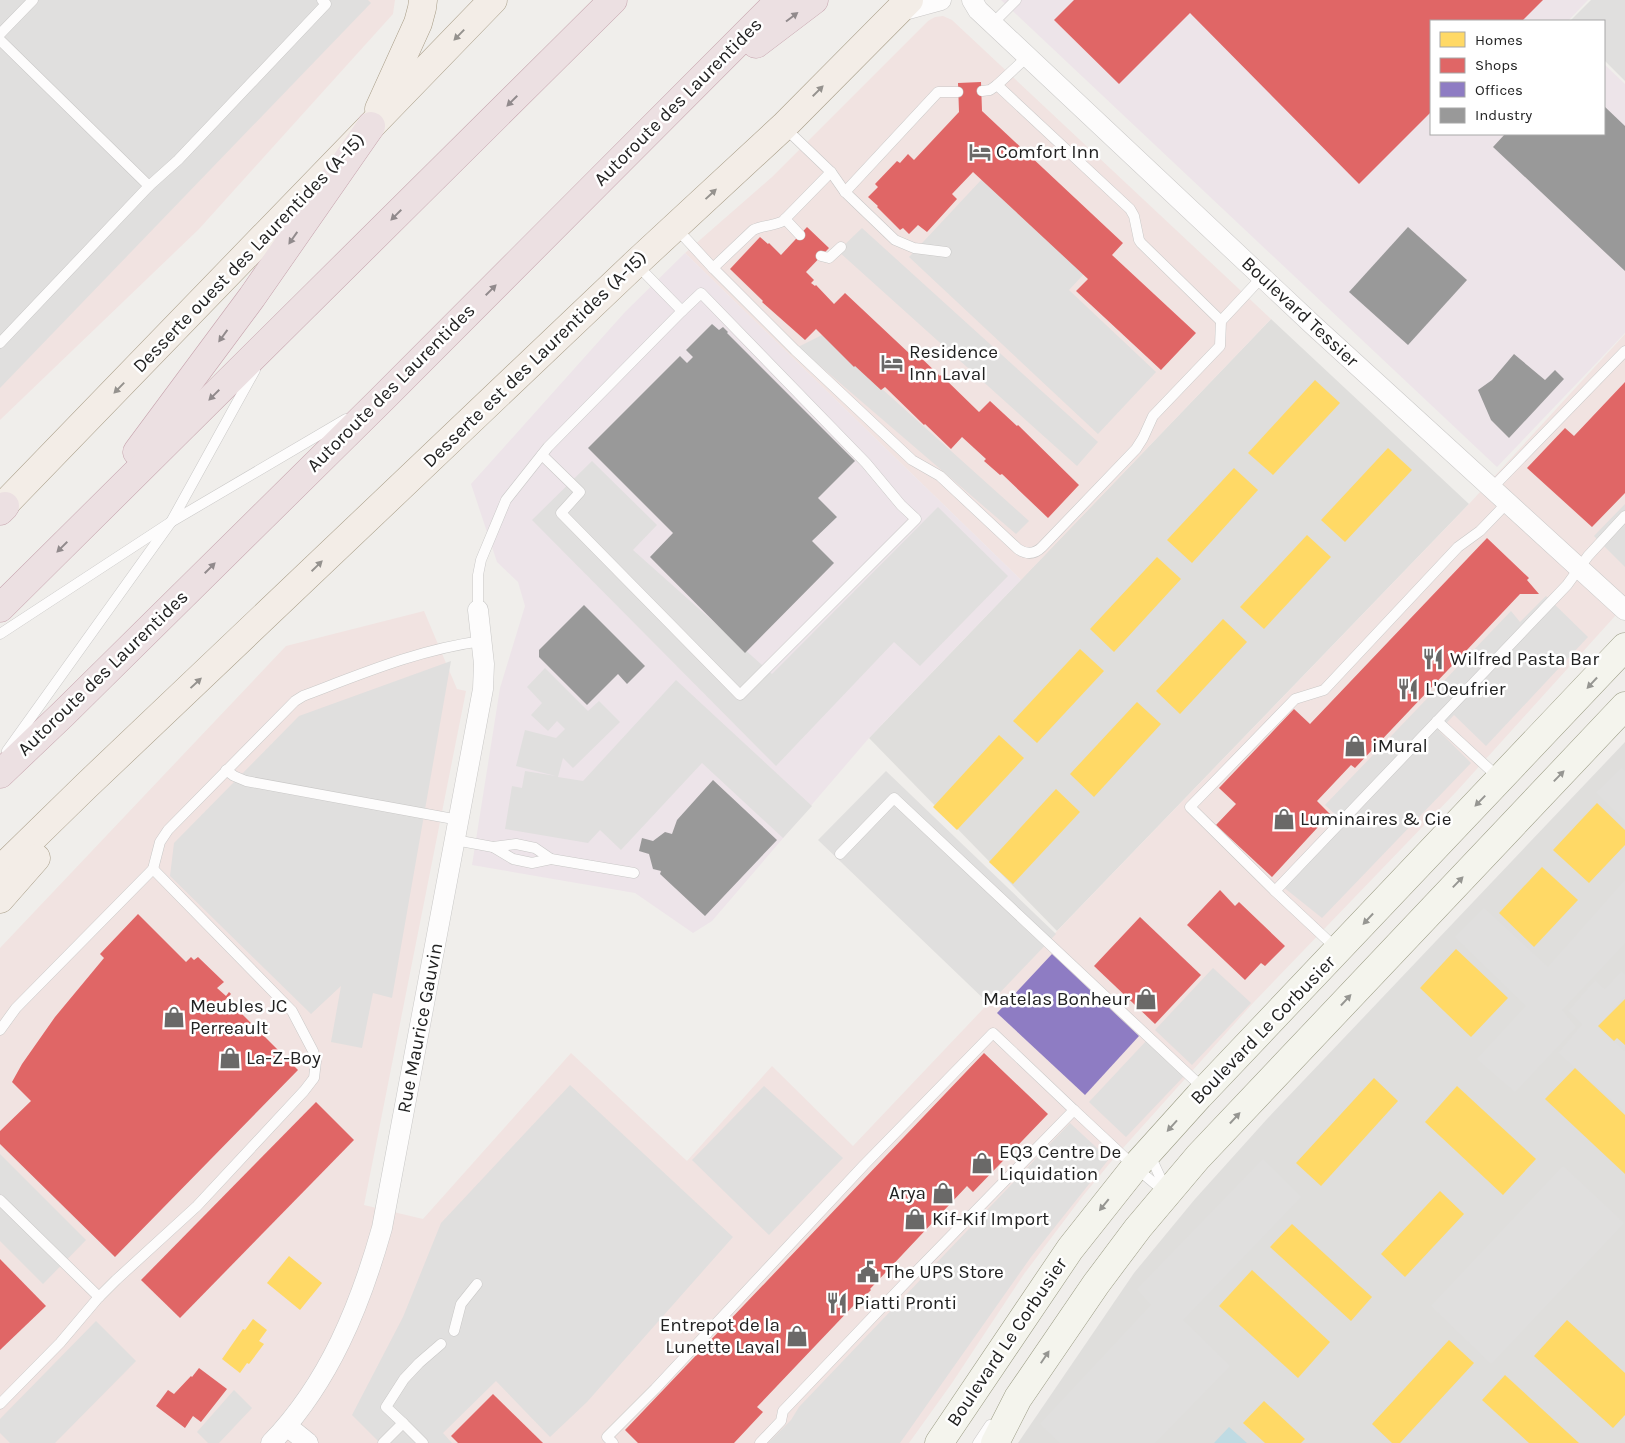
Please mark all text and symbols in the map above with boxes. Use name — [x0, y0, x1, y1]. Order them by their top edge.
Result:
one-way arrow — [785, 12, 799, 22]
street label: Autoroute des Laurentides — [589, 13, 767, 191]
legend — [1430, 20, 1605, 135]
one-way arrow — [453, 29, 465, 41]
text: Homes — [1475, 31, 1523, 49]
text: Shops — [1475, 56, 1518, 74]
text: Offices — [1475, 81, 1523, 99]
one-way arrow — [812, 86, 824, 98]
one-way arrow — [506, 94, 518, 106]
text: Industry — [1475, 106, 1532, 124]
street label: Desserte ouest des Laurentides (A-15) — [128, 129, 370, 377]
hotel icon: Comfort Inn — [967, 139, 993, 165]
place label: Comfort Inn — [996, 141, 1099, 163]
one-way arrow — [705, 188, 717, 200]
one-way arrow — [390, 209, 402, 221]
one-way arrow — [288, 231, 298, 245]
street label: Desserte est des Laurentides (A-15) — [419, 246, 651, 472]
street label: Boulevard Tessier — [1237, 252, 1363, 372]
one-way arrow — [484, 284, 496, 296]
street label: Autoroute des Laurentides — [302, 299, 480, 477]
one-way arrow — [218, 329, 228, 343]
place label: Residence Inn Laval — [909, 341, 998, 385]
hotel icon: Residence Inn Laval — [879, 350, 905, 376]
one-way arrow — [113, 382, 125, 394]
one-way arrow — [208, 389, 220, 401]
one-way arrow — [56, 541, 68, 553]
one-way arrow — [311, 561, 323, 573]
one-way arrow — [203, 562, 215, 574]
street label: Autoroute des Laurentides — [13, 586, 193, 760]
restaurant icon: Wilfred Pasta Bar — [1420, 646, 1446, 672]
place label: Wilfred Pasta Bar — [1450, 648, 1599, 670]
restaurant icon: L'Oeufrier — [1395, 676, 1421, 702]
one-way arrow — [1586, 676, 1598, 688]
one-way arrow — [189, 677, 201, 689]
place label: L'Oeufrier — [1425, 678, 1506, 700]
shop icon: iMural — [1342, 733, 1368, 759]
place label: iMural — [1372, 735, 1428, 757]
one-way arrow — [1553, 770, 1565, 782]
one-way arrow — [1474, 795, 1486, 807]
shop icon: Luminaires & Cie — [1271, 806, 1297, 832]
place label: Luminaires & Cie — [1300, 808, 1452, 830]
one-way arrow — [1452, 876, 1464, 888]
one-way arrow — [1362, 913, 1374, 925]
street label: Rue Maurice Gauvin — [393, 941, 447, 1115]
street label: Boulevard Le Corbusier — [1186, 951, 1340, 1109]
shop icon: Matelas Bonheur — [1133, 986, 1159, 1012]
place label: Matelas Bonheur — [983, 988, 1130, 1010]
one-way arrow — [1340, 994, 1352, 1006]
place label: Meubles JC Perreault — [190, 995, 288, 1039]
shop icon: Meubles JC Perreault — [161, 1004, 187, 1030]
shop icon: La-Z-Boy — [217, 1045, 243, 1071]
place label: La-Z-Boy — [246, 1047, 321, 1069]
one-way arrow — [1229, 1112, 1241, 1124]
one-way arrow — [1166, 1119, 1178, 1131]
place label: EQ3 Centre De Liquidation — [999, 1141, 1121, 1185]
shop icon: EQ3 Centre De Liquidation — [969, 1150, 995, 1176]
shop icon: Arya — [930, 1180, 956, 1206]
place label: Arya — [889, 1182, 926, 1204]
one-way arrow — [1099, 1198, 1110, 1211]
shop icon: Kif-Kif Import — [902, 1206, 928, 1232]
place label: Kif-Kif Import — [932, 1208, 1049, 1230]
street label: Boulevard Le Corbusier — [942, 1253, 1072, 1430]
public building icon: The UPS Store — [855, 1259, 881, 1285]
place label: The UPS Store — [884, 1261, 1004, 1283]
restaurant icon: Piatti Pronti — [824, 1290, 850, 1316]
place label: Piatti Pronti — [854, 1292, 957, 1314]
place label: Entrepot de la Lunette Laval — [660, 1314, 780, 1358]
shop icon: Entrepot de la Lunette Laval — [784, 1323, 810, 1349]
one-way arrow — [1040, 1350, 1050, 1364]

